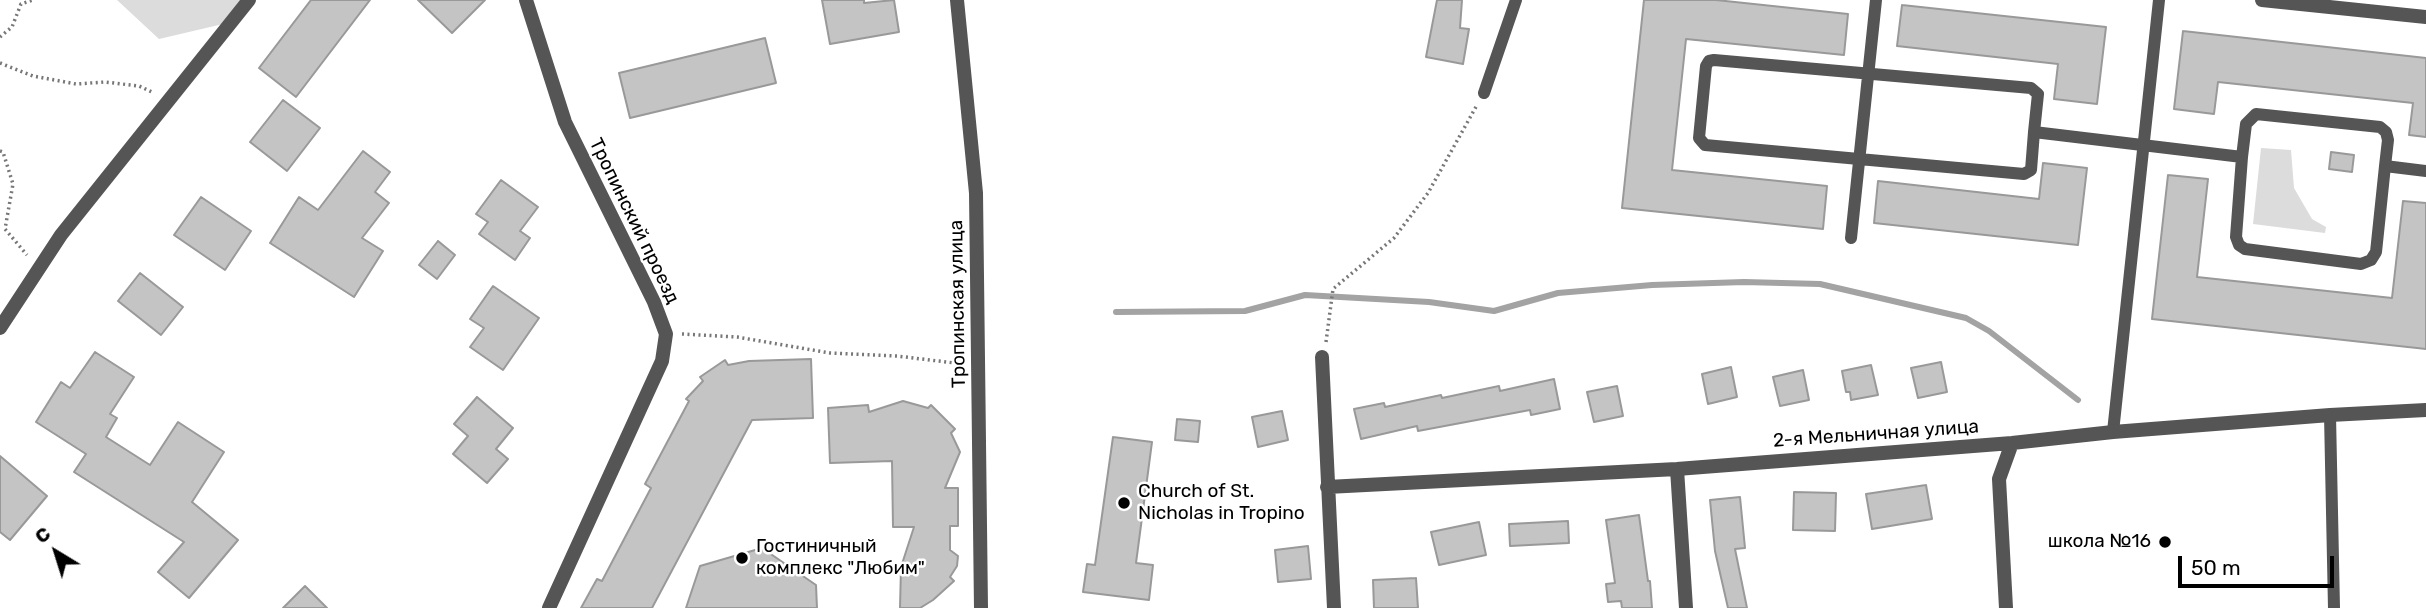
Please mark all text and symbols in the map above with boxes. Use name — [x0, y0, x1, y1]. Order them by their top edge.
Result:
street label: Тропинский проезд — [584, 135, 684, 307]
street label: Тропинская улица — [945, 220, 971, 388]
street label: 2-я Мельничная улица — [1772, 415, 1980, 453]
place label: Church of St. Nicholas in Tropino — [1138, 481, 1305, 525]
marker: Church of St. Nicholas in Tropino — [1116, 495, 1132, 511]
north arrow — [21, 517, 91, 587]
text: С — [30, 522, 55, 548]
place label: школа №16 — [2048, 531, 2151, 553]
marker: школа №16 — [2157, 534, 2173, 550]
place label: Гостиничный комплекс "Любим" — [756, 536, 925, 580]
scale bar — [2181, 542, 2337, 586]
marker: Гостиничный комплекс "Любим" — [734, 550, 750, 566]
text: 50 m — [2191, 555, 2241, 580]

